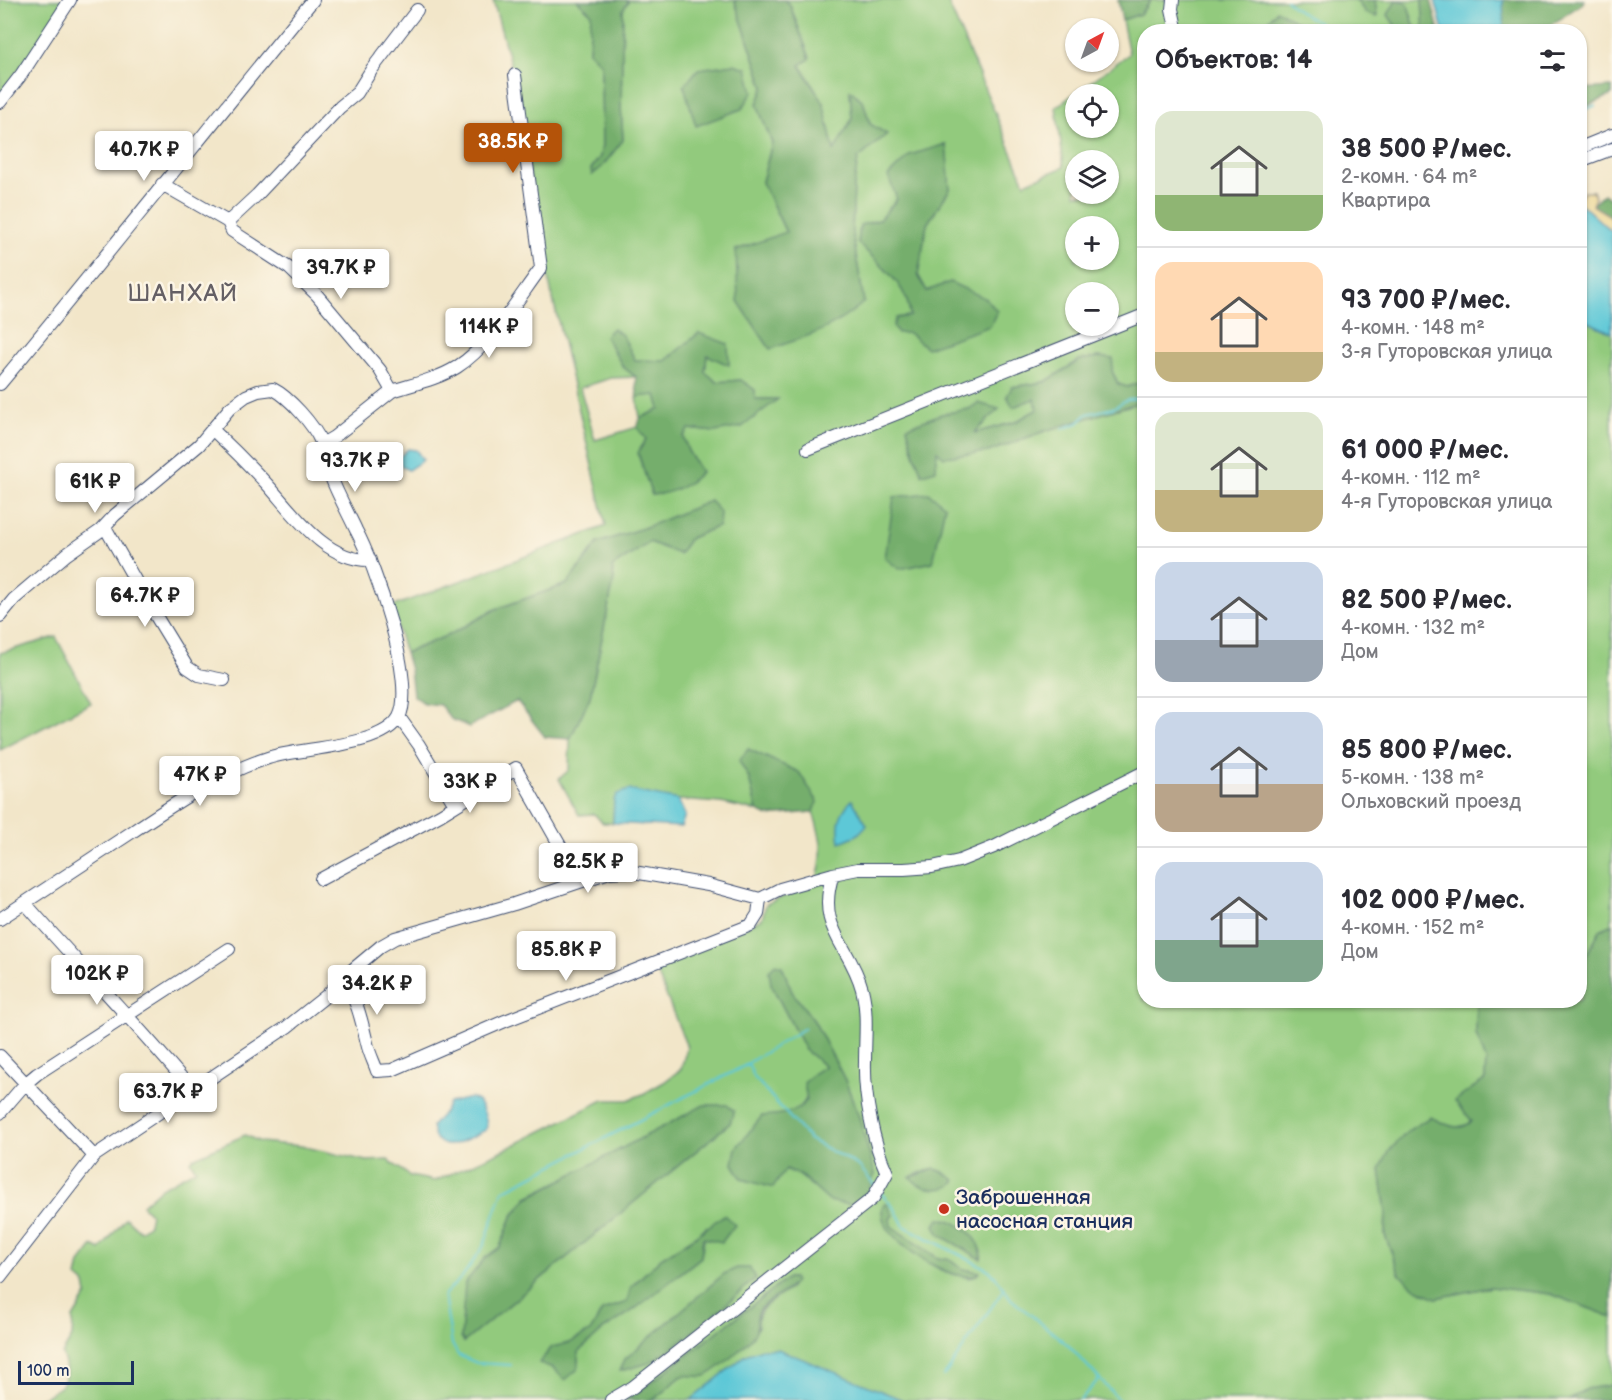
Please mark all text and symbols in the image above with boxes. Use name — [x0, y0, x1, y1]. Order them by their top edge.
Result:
north arrow — [1065, 18, 1119, 72]
map controls — [1065, 18, 1119, 336]
icon: filters — [1536, 44, 1569, 77]
text: Объектов: 14 — [1155, 45, 1312, 76]
button: locate — [1065, 84, 1119, 138]
pin: 38.5K ₽ — [458, 123, 568, 174]
text: 38.5K ₽ — [478, 130, 548, 154]
pin: 40.7K ₽ — [89, 131, 199, 182]
text: 38 500 ₽/мес. — [1341, 134, 1512, 165]
icon: home — [1203, 135, 1275, 207]
text: 40.7K ₽ — [109, 138, 179, 162]
button: layers — [1065, 150, 1119, 204]
text: 2-комн. · 64 m² — [1341, 165, 1477, 189]
text: Квартира — [1341, 189, 1431, 213]
button: + — [1065, 216, 1119, 270]
pin: 39.7K ₽ — [286, 249, 396, 300]
text: 39.7K ₽ — [306, 256, 376, 280]
district label: ШАНХАЙ — [127, 279, 239, 308]
button: − — [1065, 282, 1119, 336]
text: 93 700 ₽/мес. — [1341, 285, 1510, 316]
icon: home — [1203, 286, 1275, 358]
pin: 114K ₽ — [440, 308, 538, 359]
text: 114K ₽ — [459, 315, 519, 339]
text: 4-комн. · 148 m² — [1341, 316, 1485, 340]
text: 3-я Гуторовская улица — [1341, 340, 1553, 364]
text: 61 000 ₽/мес. — [1341, 435, 1509, 466]
icon: home — [1203, 436, 1275, 508]
pin: 93.7K ₽ — [300, 442, 410, 493]
text: 93.7K ₽ — [320, 449, 390, 473]
pin: 61K ₽ — [53, 463, 137, 514]
text: 4-комн. · 112 m² — [1341, 466, 1481, 490]
text: 61K ₽ — [69, 470, 121, 494]
text: 4-я Гуторовская улица — [1341, 490, 1553, 514]
pin: 64.7K ₽ — [90, 577, 200, 628]
text: 64.7K ₽ — [110, 584, 180, 608]
text: 82 500 ₽/мес. — [1341, 585, 1512, 616]
icon: home — [1203, 586, 1275, 658]
text: 4-комн. · 132 m² — [1341, 616, 1485, 640]
text: Дом — [1341, 640, 1379, 664]
text: 85 800 ₽/мес. — [1341, 735, 1512, 766]
icon: home — [1203, 736, 1275, 808]
pin: 47K ₽ — [158, 756, 242, 807]
text: 47K ₽ — [173, 763, 227, 787]
pin: 33K ₽ — [428, 763, 512, 814]
text: 5-комн. · 138 m² — [1341, 766, 1484, 790]
text: 33K ₽ — [443, 770, 497, 794]
text: Ольховский проезд — [1341, 790, 1521, 814]
pin: 82.5K ₽ — [533, 843, 643, 894]
text: 82.5K ₽ — [553, 850, 623, 874]
text: 102 000 ₽/мес. — [1341, 885, 1525, 916]
icon: home — [1203, 886, 1275, 958]
text: 4-комн. · 152 m² — [1341, 916, 1484, 940]
pin: 85.8K ₽ — [511, 931, 621, 982]
text: 85.8K ₽ — [531, 938, 601, 962]
text: Дом — [1341, 940, 1379, 964]
pin: 102K ₽ — [48, 955, 146, 1006]
text: 102K ₽ — [65, 962, 129, 986]
pin: 34.2K ₽ — [322, 965, 432, 1016]
text: 34.2K ₽ — [342, 972, 412, 996]
pin: 63.7K ₽ — [113, 1073, 223, 1124]
text: 63.7K ₽ — [133, 1080, 203, 1104]
place label: Заброшенная насосная станция — [956, 1185, 1133, 1234]
marker: Заброшенная насосная станция — [937, 1202, 951, 1216]
scale bar — [18, 1358, 134, 1386]
text: 100 m — [27, 1362, 70, 1381]

